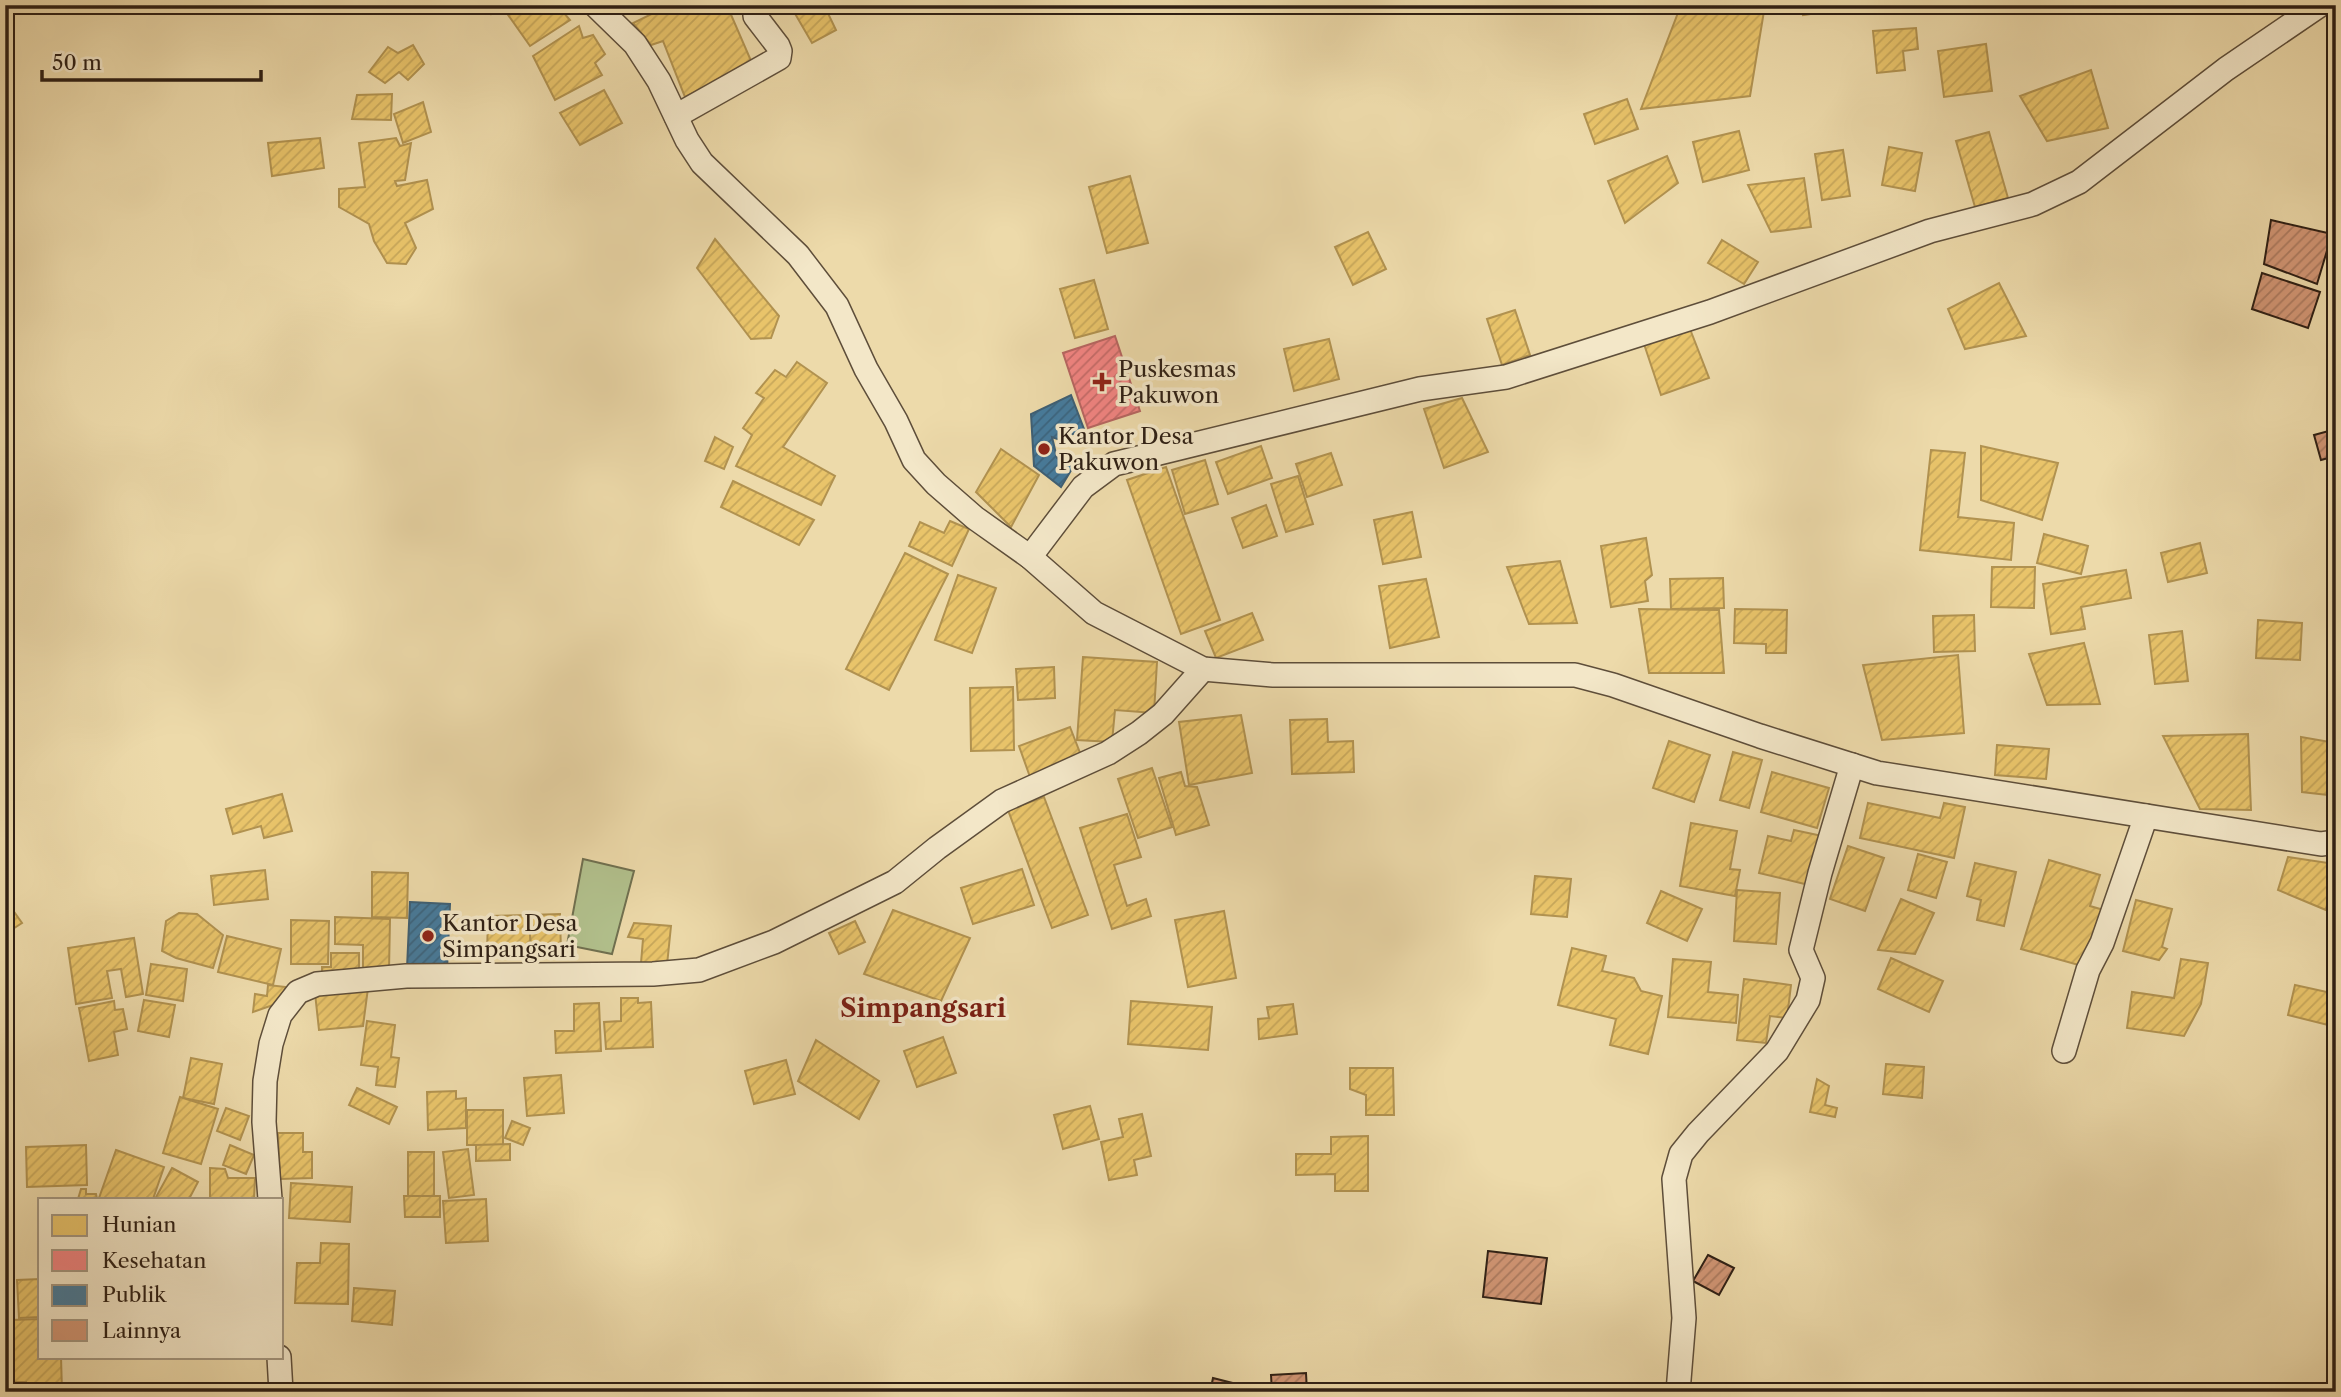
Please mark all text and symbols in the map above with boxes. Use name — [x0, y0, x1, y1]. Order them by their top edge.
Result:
scale bar — [42, 38, 261, 82]
text: 50 m — [52, 50, 102, 75]
place label: Puskesmas Pakuwon — [1118, 355, 1236, 409]
marker: Puskesmas Pakuwon — [1092, 372, 1112, 392]
place label: Kantor Desa Pakuwon — [1058, 422, 1195, 476]
marker: Kantor Desa Pakuwon — [1036, 441, 1052, 457]
place label: Kantor Desa Simpangsari — [442, 909, 579, 963]
marker: Kantor Desa Simpangsari — [420, 928, 436, 944]
district label: Simpangsari — [840, 992, 1006, 1024]
legend — [38, 1198, 284, 1358]
text: Hunian — [102, 1212, 176, 1237]
text: Kesehatan — [102, 1248, 206, 1273]
text: Publik — [102, 1282, 167, 1307]
text: Lainnya — [102, 1318, 182, 1343]

